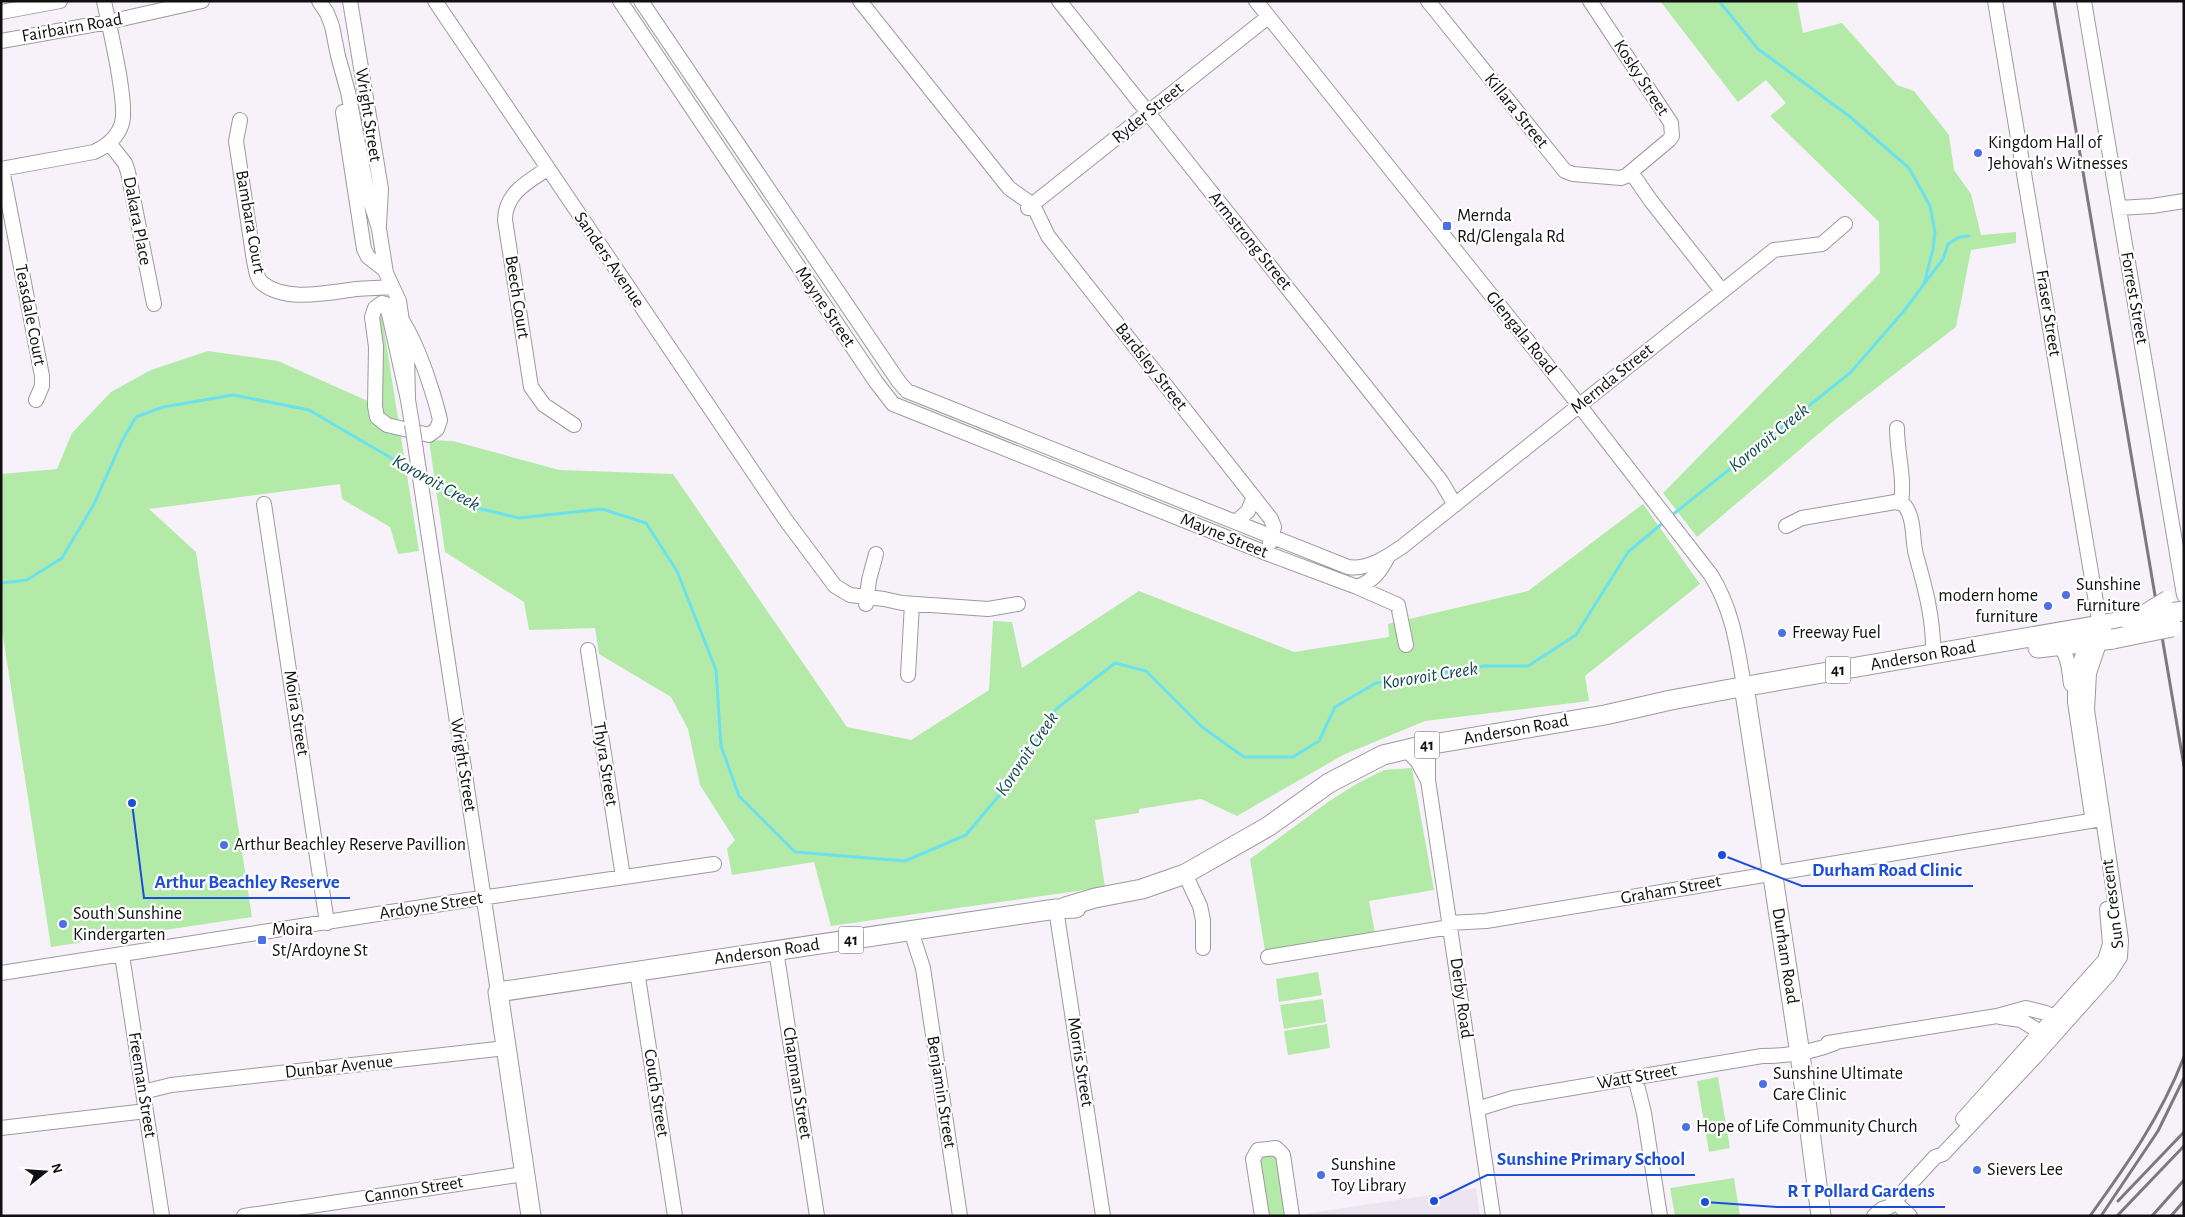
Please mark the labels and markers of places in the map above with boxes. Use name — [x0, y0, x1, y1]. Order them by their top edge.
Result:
place label: Kingdom Hall of Jehovah's Witnesses — [1988, 134, 2128, 173]
marker: Kingdom Hall of Jehovah's Witnesses — [1972, 147, 1984, 159]
place label: Mernda Rd/Glengala Rd — [1457, 207, 1565, 246]
marker: Mernda Rd/Glengala Rd — [1441, 220, 1453, 232]
place label: Sunshine Furniture — [2076, 576, 2141, 615]
place label: modern home furniture — [1938, 587, 2038, 626]
marker: Sunshine Furniture — [2060, 589, 2072, 601]
marker: modern home furniture — [2042, 600, 2054, 612]
place label: Freeway Fuel — [1792, 624, 1881, 642]
marker: Freeway Fuel — [1776, 627, 1788, 639]
place label: Arthur Beachley Reserve Pavillion — [234, 836, 466, 854]
marker: Arthur Beachley Reserve Pavillion — [218, 839, 230, 851]
callout: Durham Road Clinic — [1802, 852, 1973, 886]
callout: Arthur Beachley Reserve — [144, 864, 350, 898]
place label: South Sunshine Kindergarten — [73, 905, 182, 944]
marker: South Sunshine Kindergarten — [57, 918, 69, 930]
place label: Moira St/Ardoyne St — [272, 921, 368, 960]
marker: Moira St/Ardoyne St — [256, 934, 268, 946]
place label: Sunshine Ultimate Care Clinic — [1773, 1065, 1903, 1104]
marker: Sunshine Ultimate Care Clinic — [1757, 1078, 1769, 1090]
place label: Hope of Life Community Church — [1696, 1118, 1918, 1136]
marker: Hope of Life Community Church — [1680, 1121, 1692, 1133]
callout: Sunshine Primary School — [1487, 1141, 1695, 1175]
place label: Sunshine Toy Library — [1331, 1156, 1407, 1195]
place label: Sievers Lee — [1987, 1161, 2063, 1179]
marker: Sievers Lee — [1971, 1164, 1983, 1176]
marker: Sunshine Toy Library — [1315, 1169, 1327, 1181]
callout: R T Pollard Gardens — [1777, 1173, 1945, 1207]

